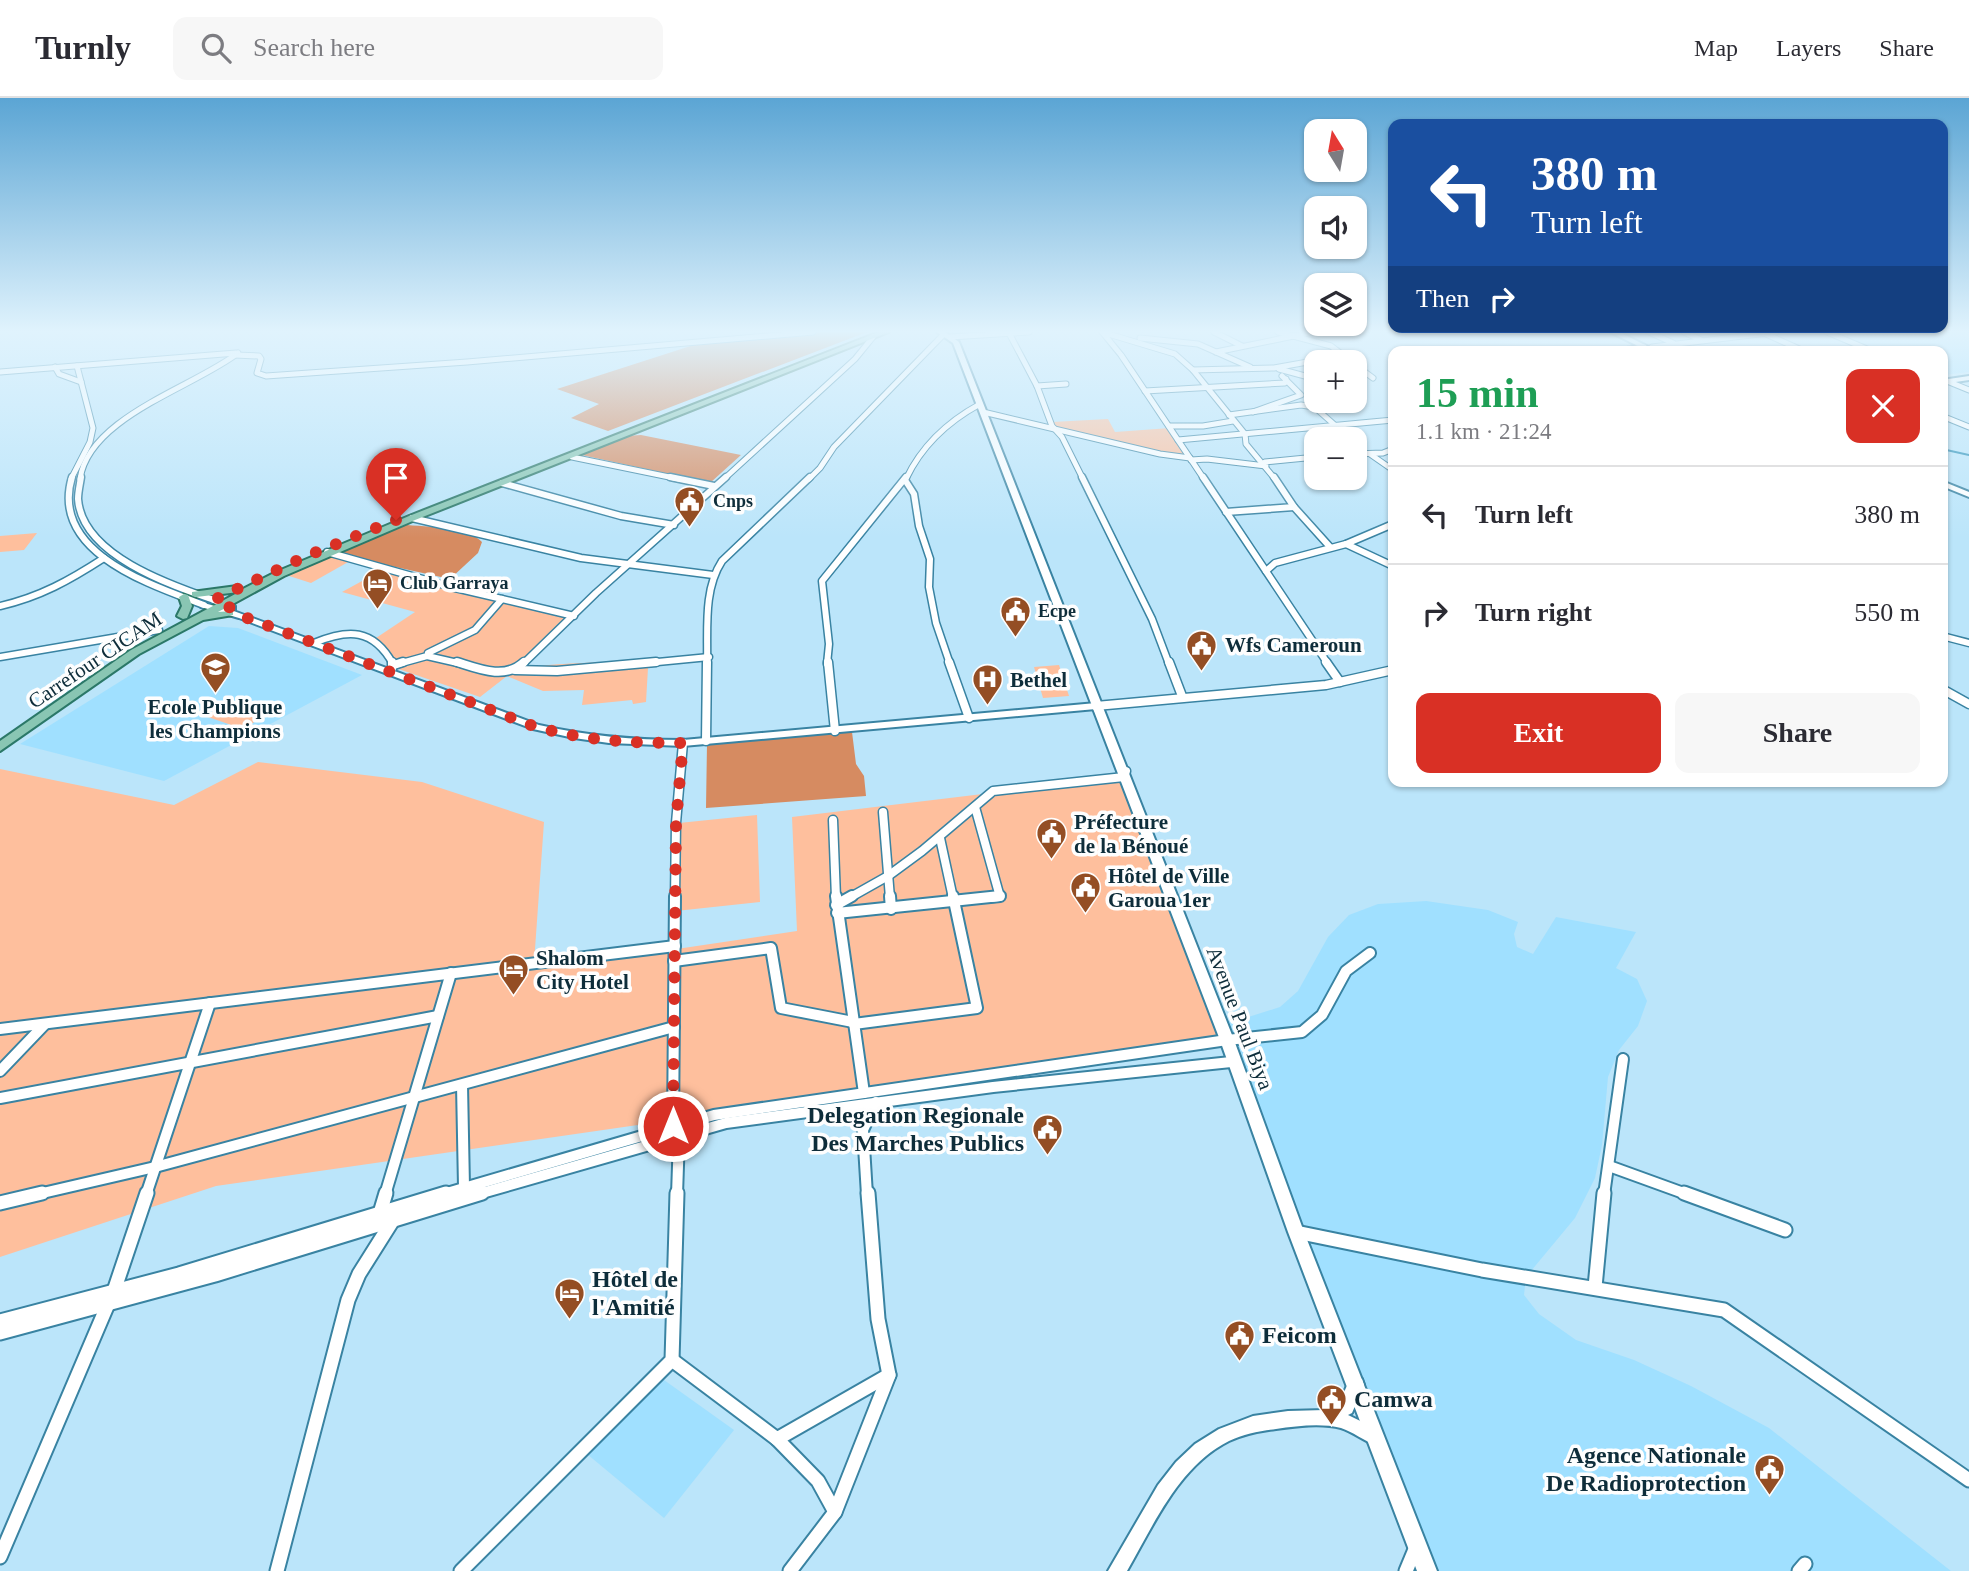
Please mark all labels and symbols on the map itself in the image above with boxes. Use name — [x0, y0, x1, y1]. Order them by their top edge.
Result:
north arrow — [1304, 119, 1367, 182]
pin — [366, 448, 426, 520]
public building icon: Cnps — [673, 484, 707, 528]
place label: Cnps — [713, 491, 753, 511]
hotel icon: Club Garraya — [360, 566, 394, 610]
place label: Club Garraya — [400, 573, 509, 593]
public building icon: Ecpe — [998, 594, 1032, 638]
place label: Ecpe — [1038, 601, 1076, 621]
street label: Carrefour CICAM — [24, 606, 167, 713]
public building icon: Wfs Cameroun — [1185, 628, 1219, 672]
place label: Wfs Cameroun — [1225, 633, 1362, 657]
school or university icon: Ecole Publique les Champions — [198, 650, 232, 694]
hospital icon: Bethel — [970, 663, 1004, 707]
place label: Bethel — [1010, 668, 1067, 692]
place label: Ecole Publique les Champions — [148, 695, 282, 743]
place label: Préfecture de la Bénoué — [1074, 810, 1188, 858]
public building icon: Préfecture de la Bénoué — [1034, 817, 1068, 861]
place label: Hôtel de Ville Garoua 1er — [1108, 864, 1229, 912]
public building icon: Hôtel de Ville Garoua 1er — [1068, 871, 1102, 915]
street label: Avenue Paul Biya — [1202, 943, 1279, 1094]
place label: Shalom City Hotel — [536, 946, 629, 994]
hotel icon: Shalom City Hotel — [496, 953, 530, 997]
position arrow — [636, 1089, 710, 1163]
place label: Delegation Regionale Des Marches Publics — [807, 1102, 1024, 1156]
public building icon: Delegation Regionale Des Marches Publics — [1030, 1112, 1064, 1156]
place label: Hôtel de l'Amitié — [592, 1266, 678, 1320]
hotel icon: Hôtel de l'Amitié — [552, 1276, 586, 1320]
public building icon: Feicom — [1222, 1318, 1256, 1362]
place label: Feicom — [1262, 1322, 1337, 1348]
public building icon: Camwa — [1314, 1382, 1348, 1426]
place label: Camwa — [1354, 1386, 1433, 1412]
place label: Agence Nationale De Radioprotection — [1546, 1442, 1746, 1496]
public building icon: Agence Nationale De Radioprotection — [1752, 1452, 1786, 1496]

